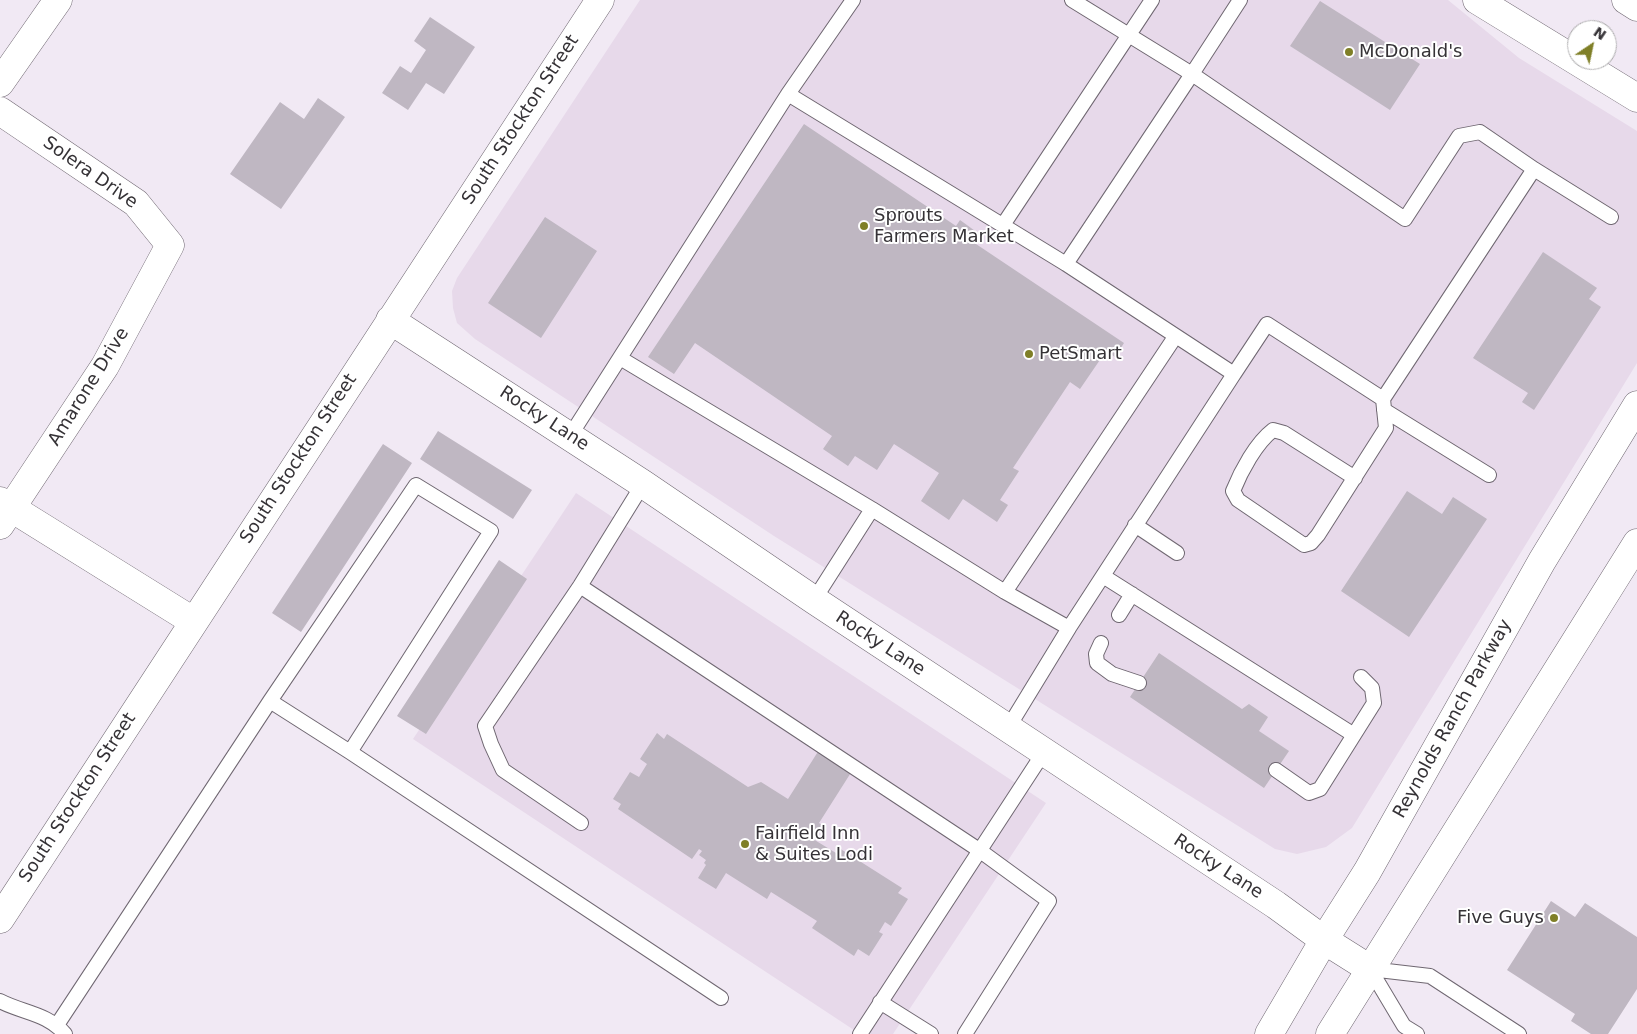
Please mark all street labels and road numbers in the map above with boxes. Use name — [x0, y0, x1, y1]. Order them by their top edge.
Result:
street label: South Stockton Street — [458, 31, 584, 209]
street label: Solera Drive — [38, 132, 142, 214]
street label: Amarone Drive — [44, 324, 134, 450]
street label: South Stockton Street — [236, 370, 362, 548]
street label: Rocky Lane — [495, 382, 593, 456]
street label: Rocky Lane — [831, 607, 929, 681]
street label: Reynolds Ranch Parkway — [1389, 616, 1517, 822]
street label: South Stockton Street — [15, 709, 141, 887]
street label: Rocky Lane — [1169, 830, 1267, 904]

